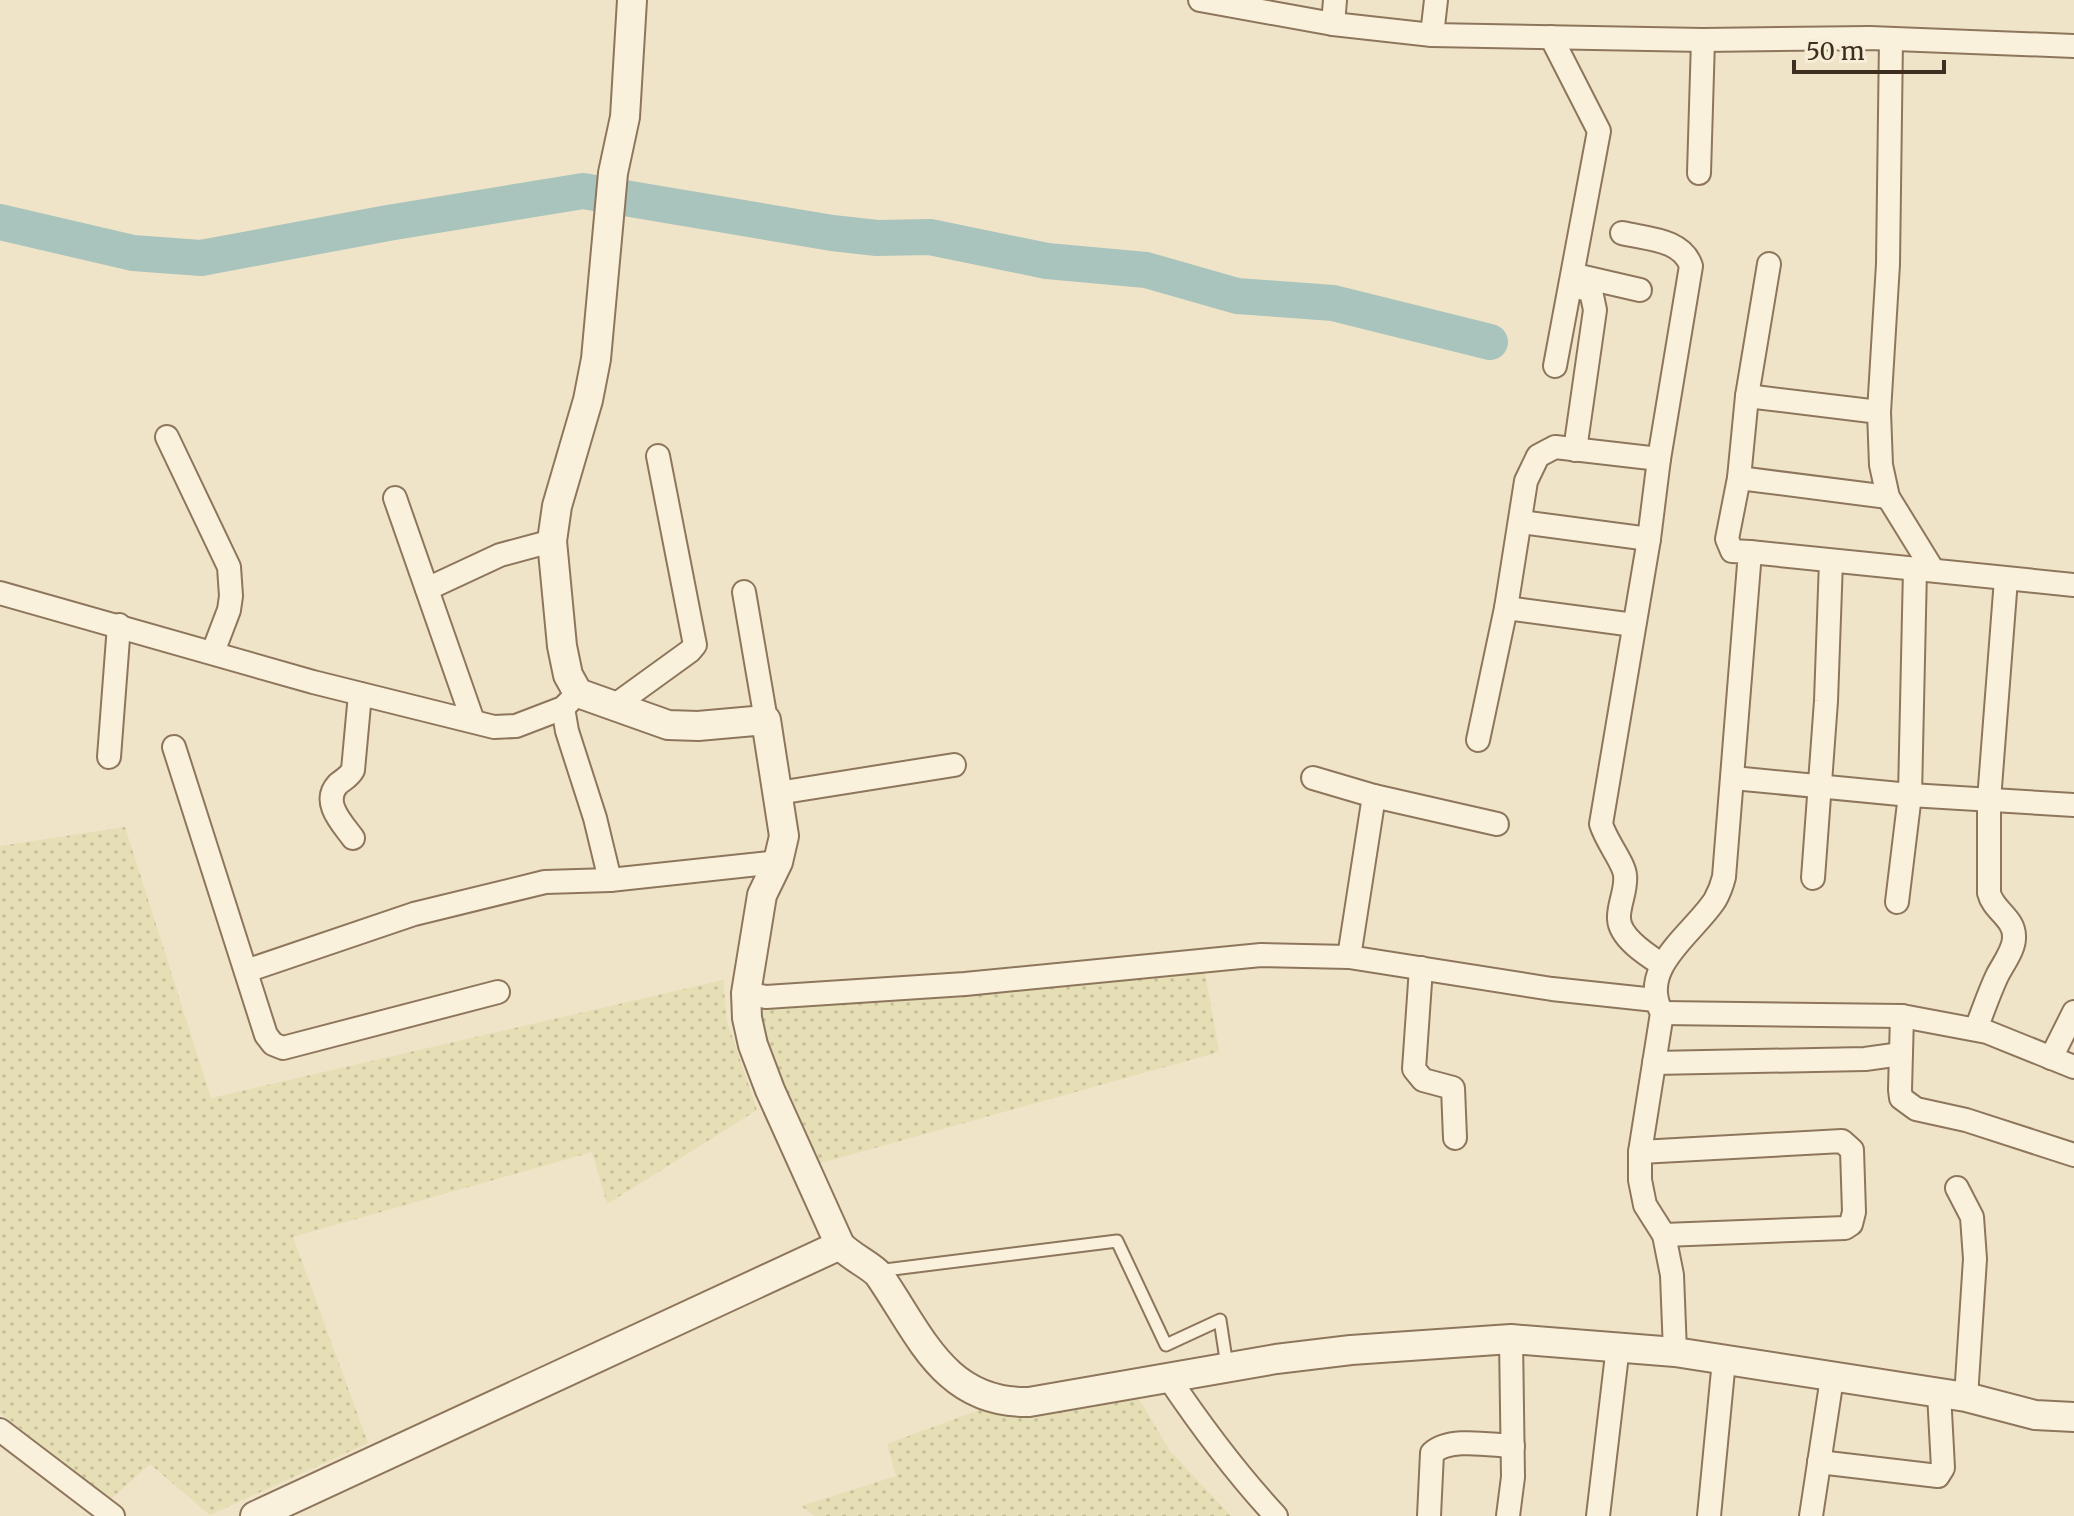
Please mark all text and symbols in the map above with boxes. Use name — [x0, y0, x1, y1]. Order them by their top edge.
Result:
scale bar — [1794, 24, 1944, 74]
text: 50 m — [1806, 36, 1865, 67]

